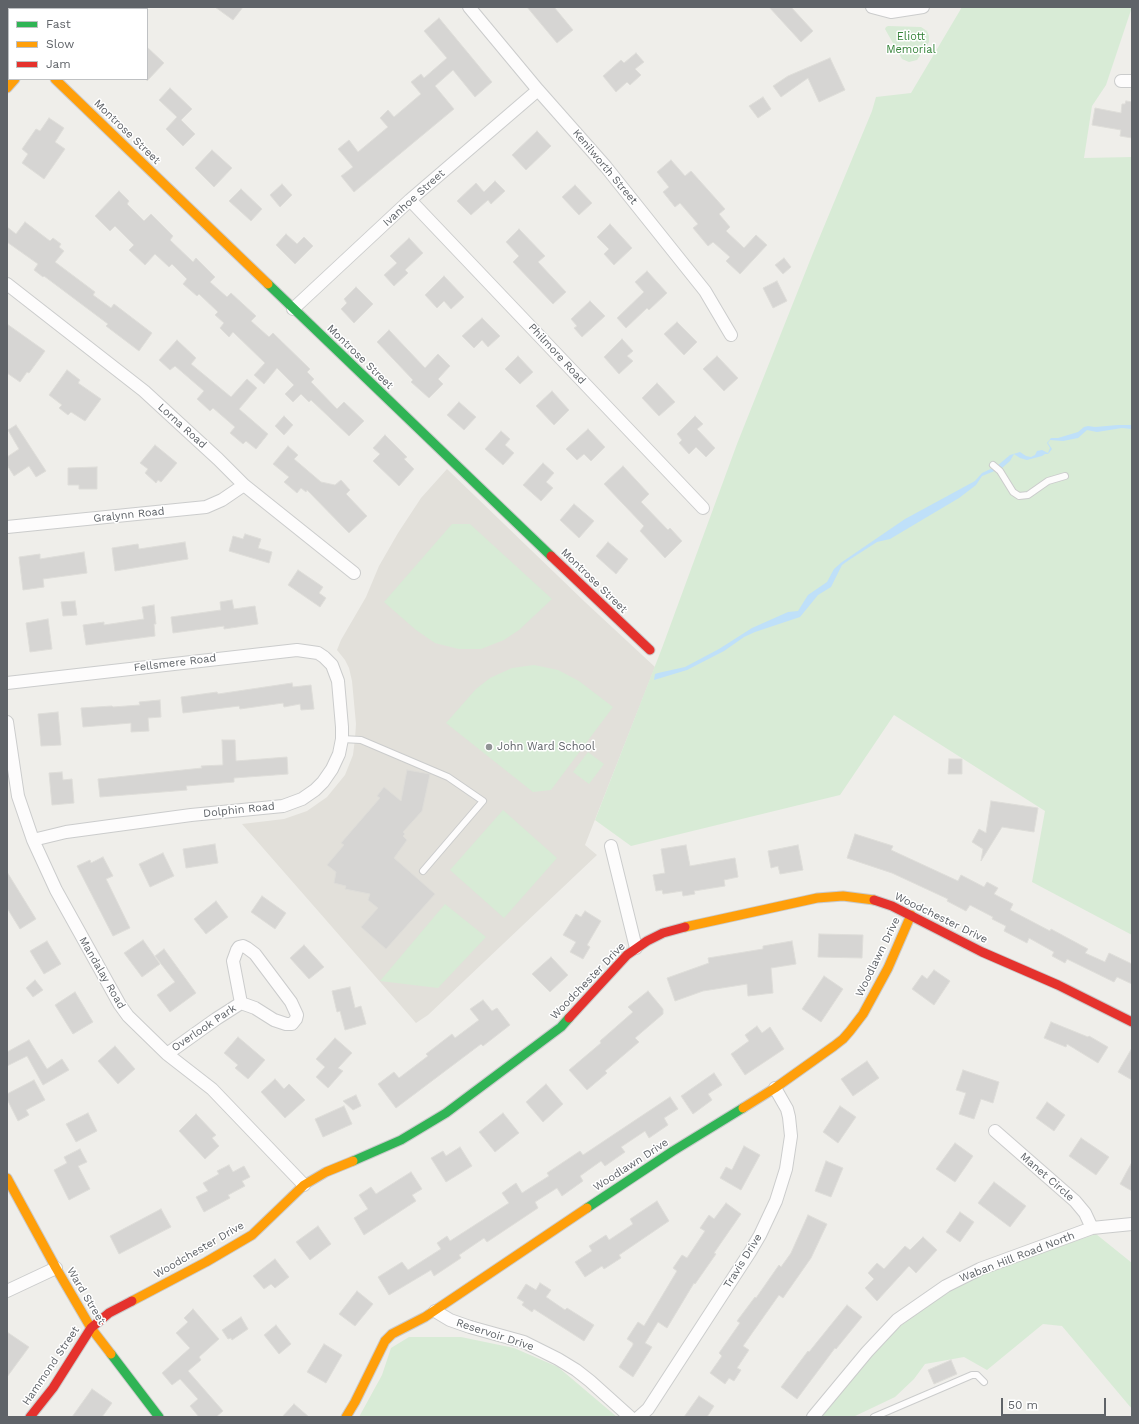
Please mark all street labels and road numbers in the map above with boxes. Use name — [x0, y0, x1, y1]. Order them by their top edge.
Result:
street label: Montrose Street — [91, 97, 163, 167]
street label: Kenilworth Street — [570, 127, 640, 207]
street label: Ivanhoe Street — [380, 167, 448, 229]
street label: Philmore Road — [526, 321, 588, 387]
street label: Montrose Street — [324, 322, 396, 392]
street label: Lorna Road — [155, 401, 209, 451]
street label: Gralynn Road — [93, 505, 165, 525]
street label: Montrose Street — [558, 546, 630, 616]
street label: Fellsmere Road — [133, 651, 217, 675]
street label: Dolphin Road — [203, 800, 275, 820]
street label: Woodchester Drive — [892, 890, 990, 946]
street label: Woodlawn Drive — [853, 915, 903, 999]
street label: Mandalay Road — [76, 935, 128, 1011]
street label: Woodchester Drive — [548, 940, 628, 1022]
street label: Overlook Park — [169, 1002, 239, 1054]
street label: Woodlawn Drive — [591, 1136, 671, 1194]
street label: Manet Circle — [1017, 1150, 1077, 1204]
street label: Woodchester Drive — [152, 1219, 246, 1281]
street label: Waban Hill Road North — [958, 1229, 1076, 1285]
street label: Travis Drive — [721, 1231, 765, 1291]
street label: Ward Street — [64, 1265, 108, 1327]
street label: Reservoir Drive — [454, 1316, 536, 1354]
street label: Hammond Street — [20, 1324, 82, 1408]

